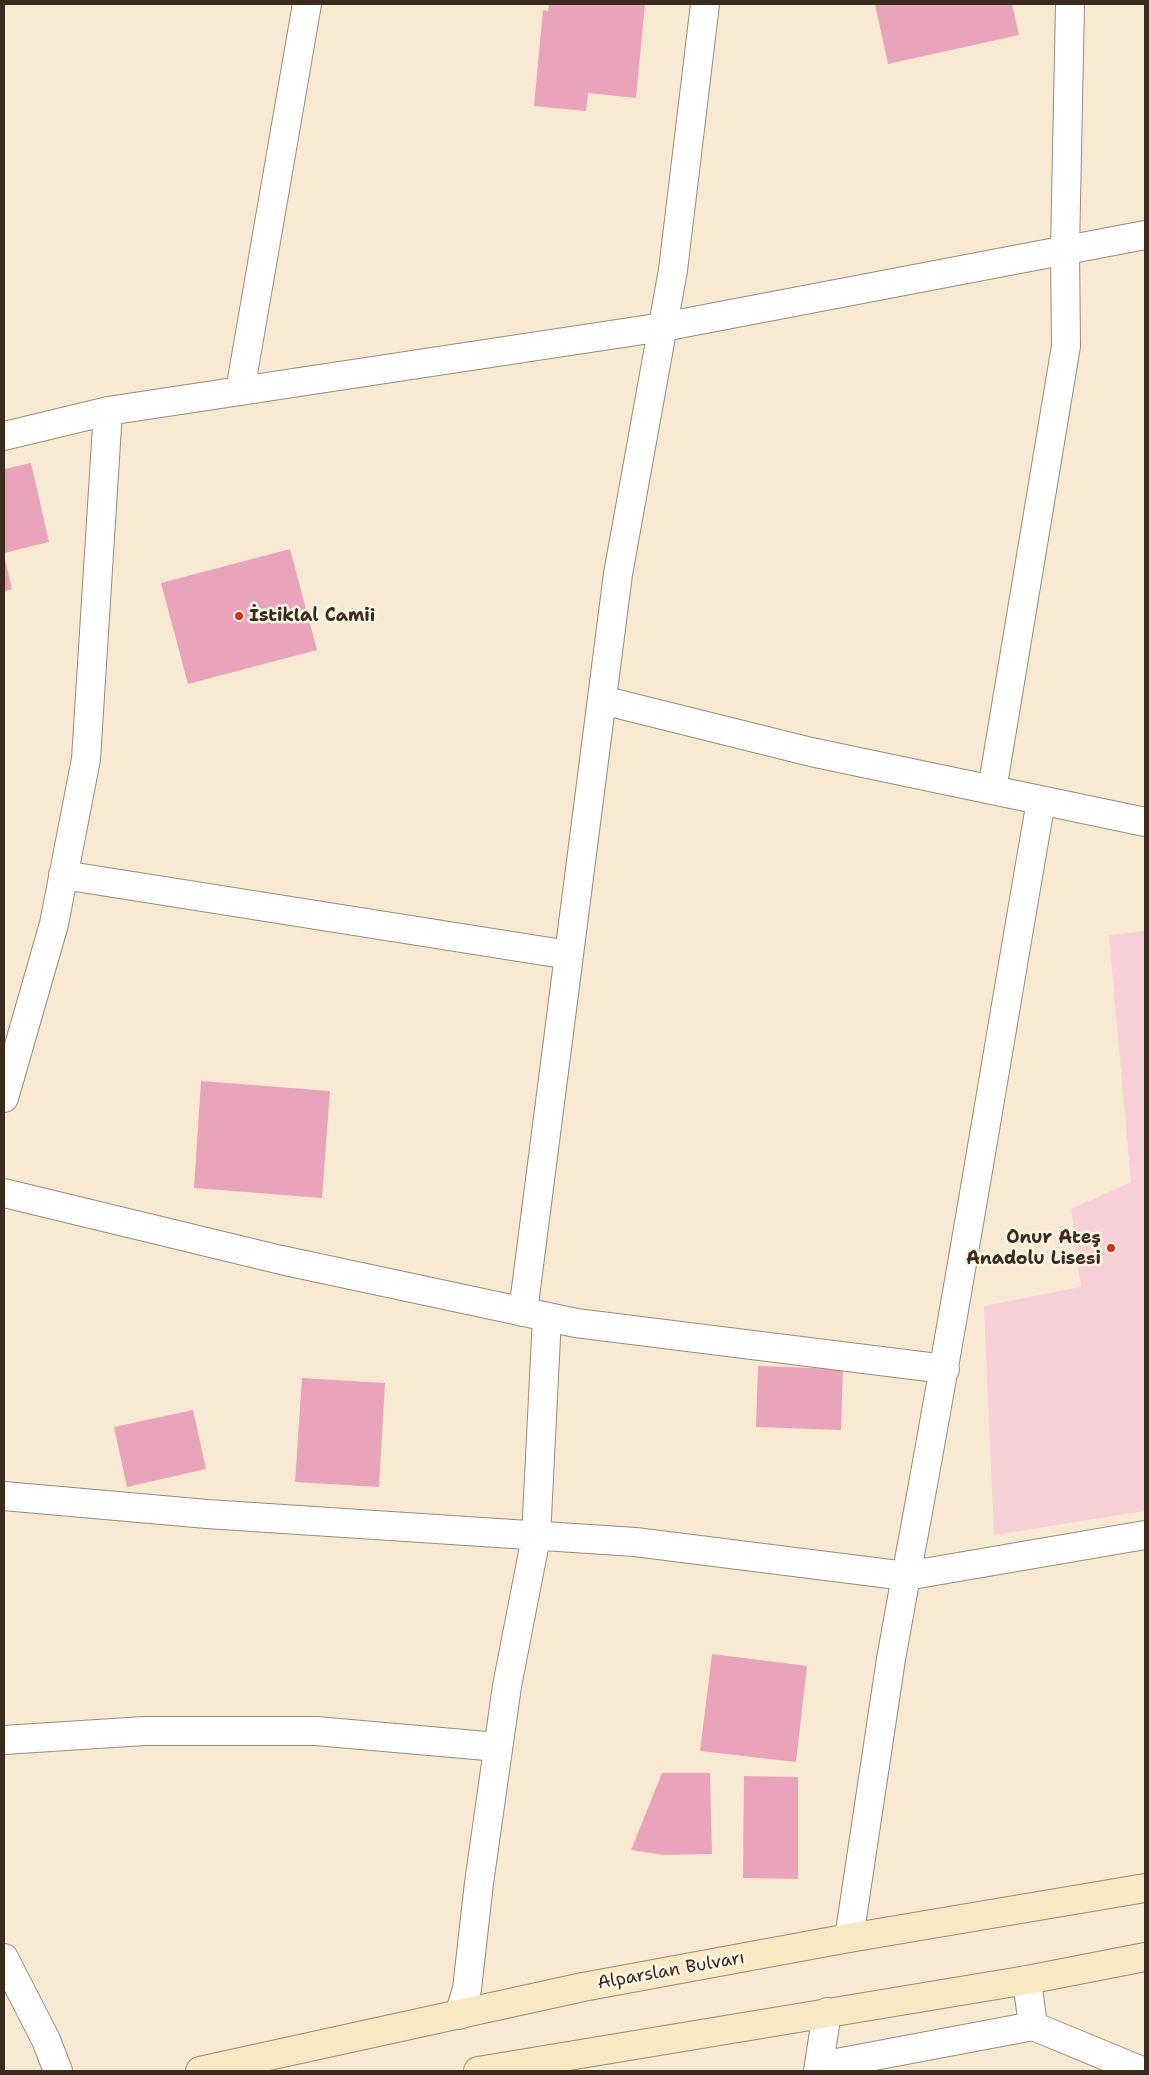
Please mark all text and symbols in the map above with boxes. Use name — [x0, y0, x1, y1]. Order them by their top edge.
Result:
place label: İstiklal Camii — [249, 605, 375, 627]
marker: İstiklal Camii — [233, 610, 245, 622]
place label: Onur Ateş Anadolu Lisesi — [966, 1227, 1101, 1270]
marker: Onur Ateş Anadolu Lisesi — [1105, 1242, 1117, 1254]
street label: Alparslan Bulvarı — [596, 1947, 746, 1995]

